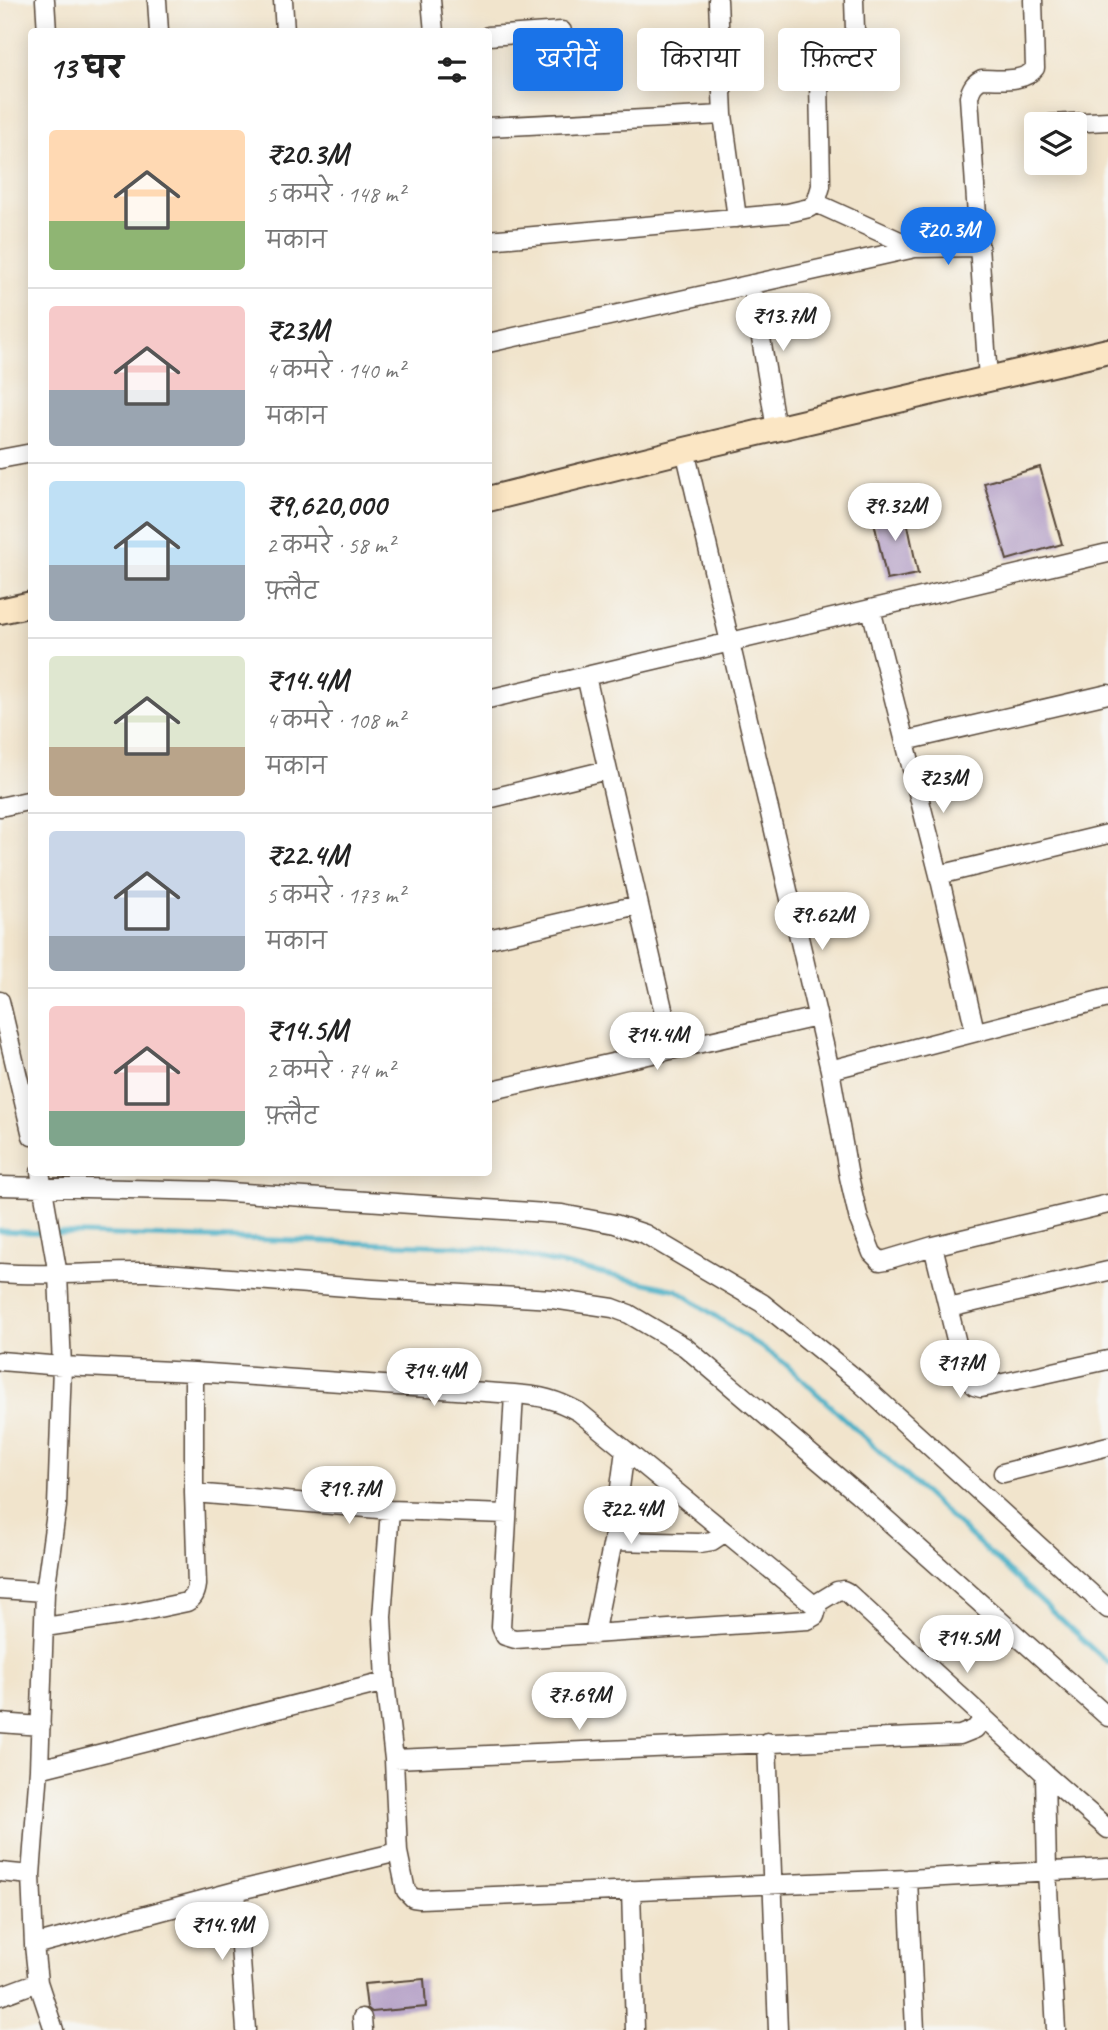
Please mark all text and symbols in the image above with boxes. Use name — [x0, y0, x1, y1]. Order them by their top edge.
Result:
chip: खरीदें — [513, 28, 623, 91]
chip: किराया — [637, 28, 764, 91]
chip: फ़िल्टर — [778, 28, 900, 91]
text: 13 घर — [49, 49, 123, 87]
icon: filters — [433, 51, 471, 89]
map controls — [1024, 112, 1087, 175]
button: layers — [1024, 112, 1087, 175]
text: ₹20.3M — [266, 135, 348, 173]
icon: home — [105, 158, 189, 242]
text: 5 कमरे · 148 m² — [266, 180, 404, 209]
pin: ₹20.3M — [891, 208, 1005, 267]
text: ₹20.3M — [917, 215, 979, 244]
text: मकान — [266, 226, 327, 255]
pin: ₹13.7M — [726, 294, 840, 353]
text: ₹13.7M — [752, 301, 814, 330]
text: ₹23M — [266, 311, 328, 349]
icon: home — [105, 334, 189, 418]
text: 4 कमरे · 140 m² — [266, 356, 404, 385]
text: मकान — [266, 402, 327, 431]
pin: ₹9.32M — [838, 484, 952, 543]
text: ₹9,620,000 — [266, 486, 386, 524]
text: ₹9.32M — [864, 491, 926, 520]
icon: home — [105, 509, 189, 593]
text: 2 कमरे · 58 m² — [266, 531, 394, 560]
text: फ़्लैट — [266, 577, 318, 606]
text: ₹14.4M — [266, 661, 348, 699]
icon: home — [105, 684, 189, 768]
text: 4 कमरे · 108 m² — [266, 706, 404, 735]
text: मकान — [266, 752, 327, 781]
pin: ₹23M — [902, 756, 984, 815]
text: ₹23M — [919, 763, 967, 792]
text: ₹22.4M — [266, 836, 348, 874]
icon: home — [105, 859, 189, 943]
text: 5 कमरे · 173 m² — [266, 881, 404, 910]
pin: ₹9.62M — [765, 892, 879, 952]
text: ₹9.62M — [791, 900, 853, 929]
text: मकान — [266, 927, 327, 956]
text: ₹14.5M — [266, 1011, 347, 1049]
pin: ₹14.4M — [600, 1012, 714, 1072]
text: ₹14.4M — [626, 1020, 688, 1049]
icon: home — [105, 1034, 189, 1118]
text: 2 कमरे · 74 m² — [266, 1056, 394, 1085]
text: फ़्लैट — [266, 1102, 318, 1131]
pin: ₹17M — [919, 1340, 1001, 1400]
pin: ₹14.4M — [377, 1348, 491, 1408]
text: ₹17M — [936, 1348, 984, 1377]
text: ₹14.4M — [403, 1356, 465, 1385]
pin: ₹19.7M — [292, 1466, 406, 1526]
text: ₹19.7M — [318, 1474, 380, 1503]
pin: ₹22.4M — [574, 1486, 688, 1546]
text: ₹22.4M — [600, 1494, 662, 1523]
pin: ₹14.5M — [910, 1616, 1024, 1675]
text: ₹14.5M — [936, 1623, 998, 1652]
pin: ₹7.69M — [522, 1672, 636, 1732]
text: ₹7.69M — [548, 1680, 610, 1709]
pin: ₹14.9M — [165, 1902, 279, 1962]
text: ₹14.9M — [191, 1910, 253, 1939]

